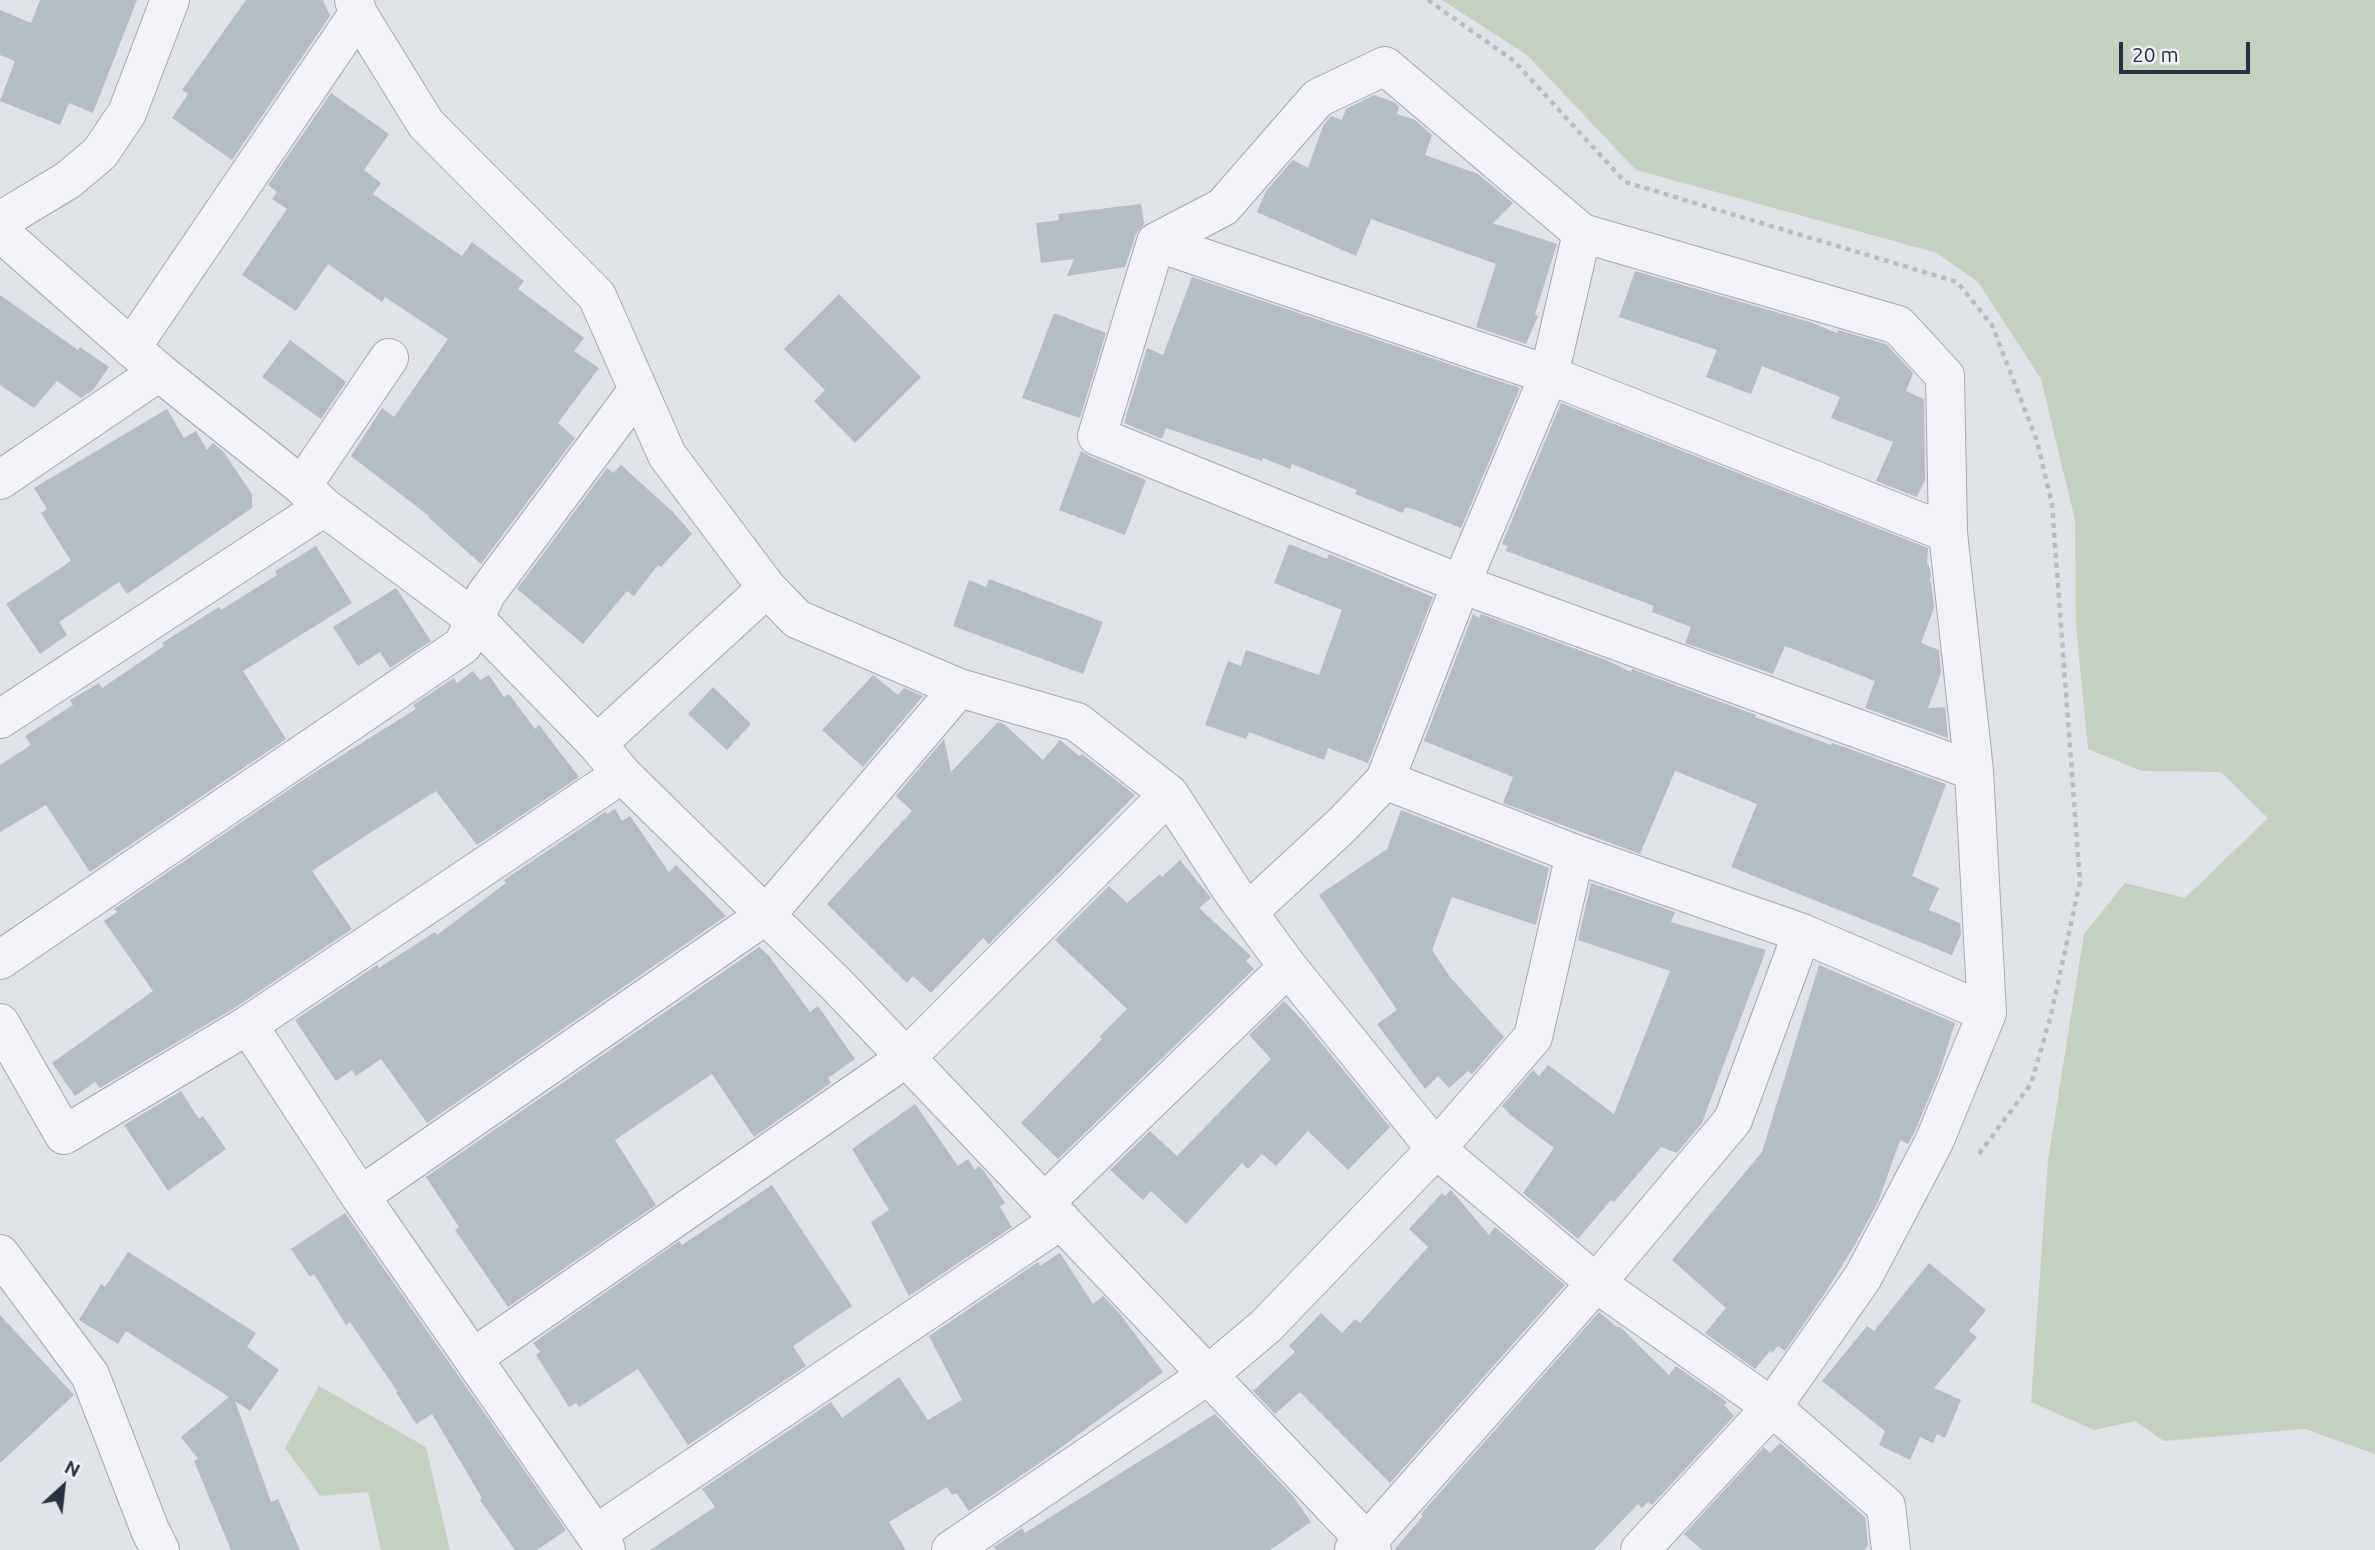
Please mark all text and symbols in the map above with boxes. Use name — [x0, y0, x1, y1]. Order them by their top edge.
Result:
scale bar — [2123, 28, 2254, 72]
text: 20 m — [2132, 42, 2179, 66]
north arrow — [28, 1452, 98, 1522]
text: N — [61, 1455, 84, 1481]

